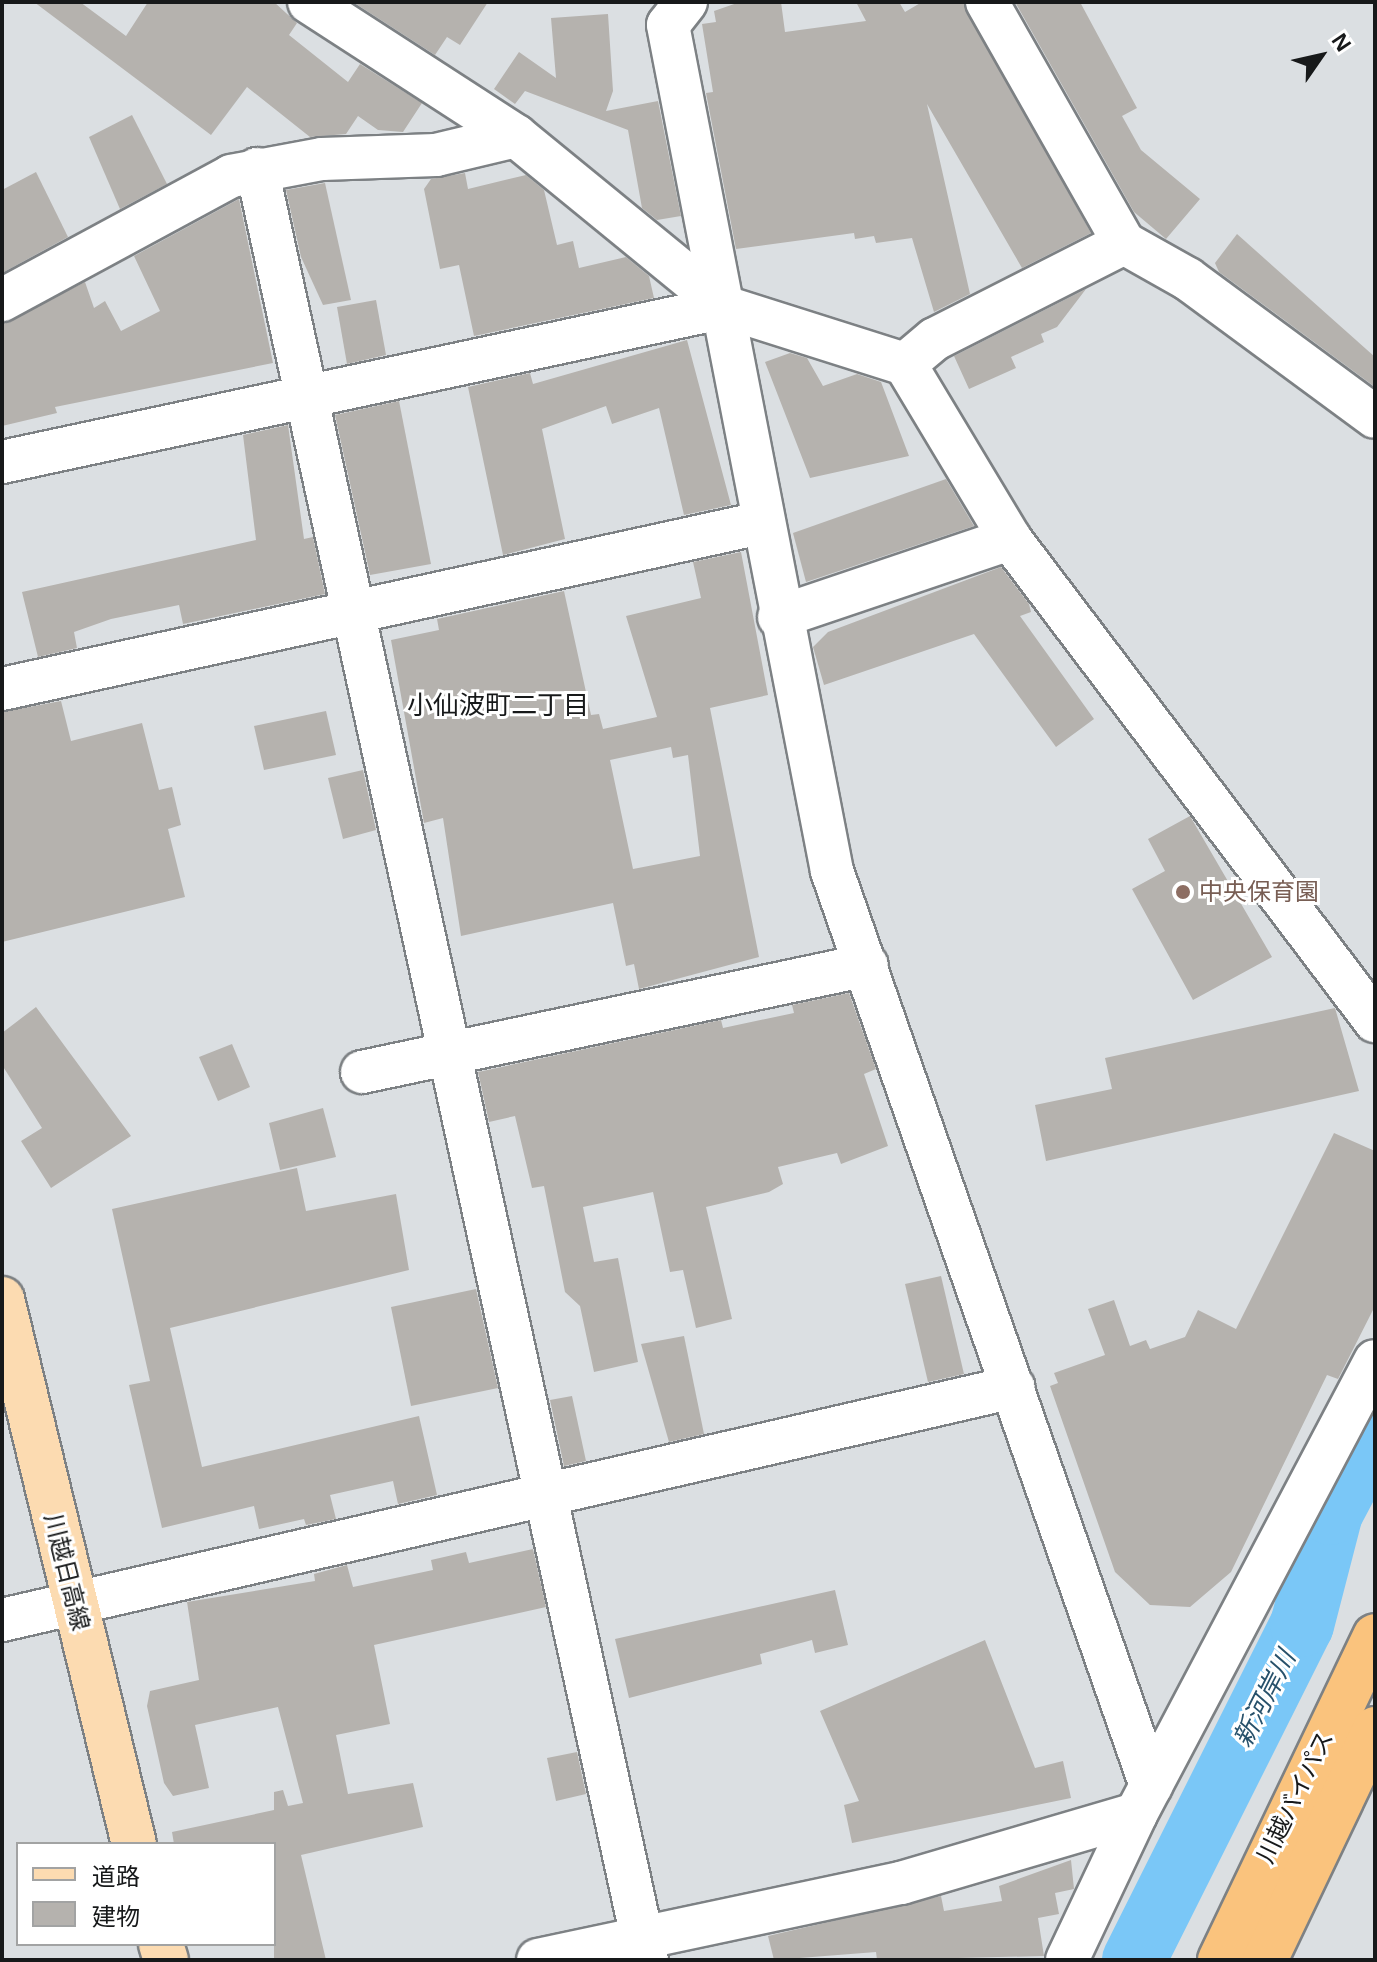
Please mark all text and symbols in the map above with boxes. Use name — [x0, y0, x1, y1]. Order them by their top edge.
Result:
north arrow — [1281, 16, 1361, 96]
text: N — [1327, 29, 1356, 56]
district label: 小仙波町二丁目 — [407, 690, 589, 722]
place label: 中央保育園 — [1199, 878, 1319, 906]
marker: 中央保育園 — [1174, 883, 1192, 901]
street label: 川越日高線 — [39, 1510, 95, 1634]
water label: 新河岸川 — [1227, 1646, 1303, 1752]
street label: 川越バイパス — [1250, 1726, 1340, 1868]
legend — [16, 1842, 276, 1946]
text: 道路 — [92, 1863, 140, 1890]
text: 建物 — [92, 1903, 140, 1930]

